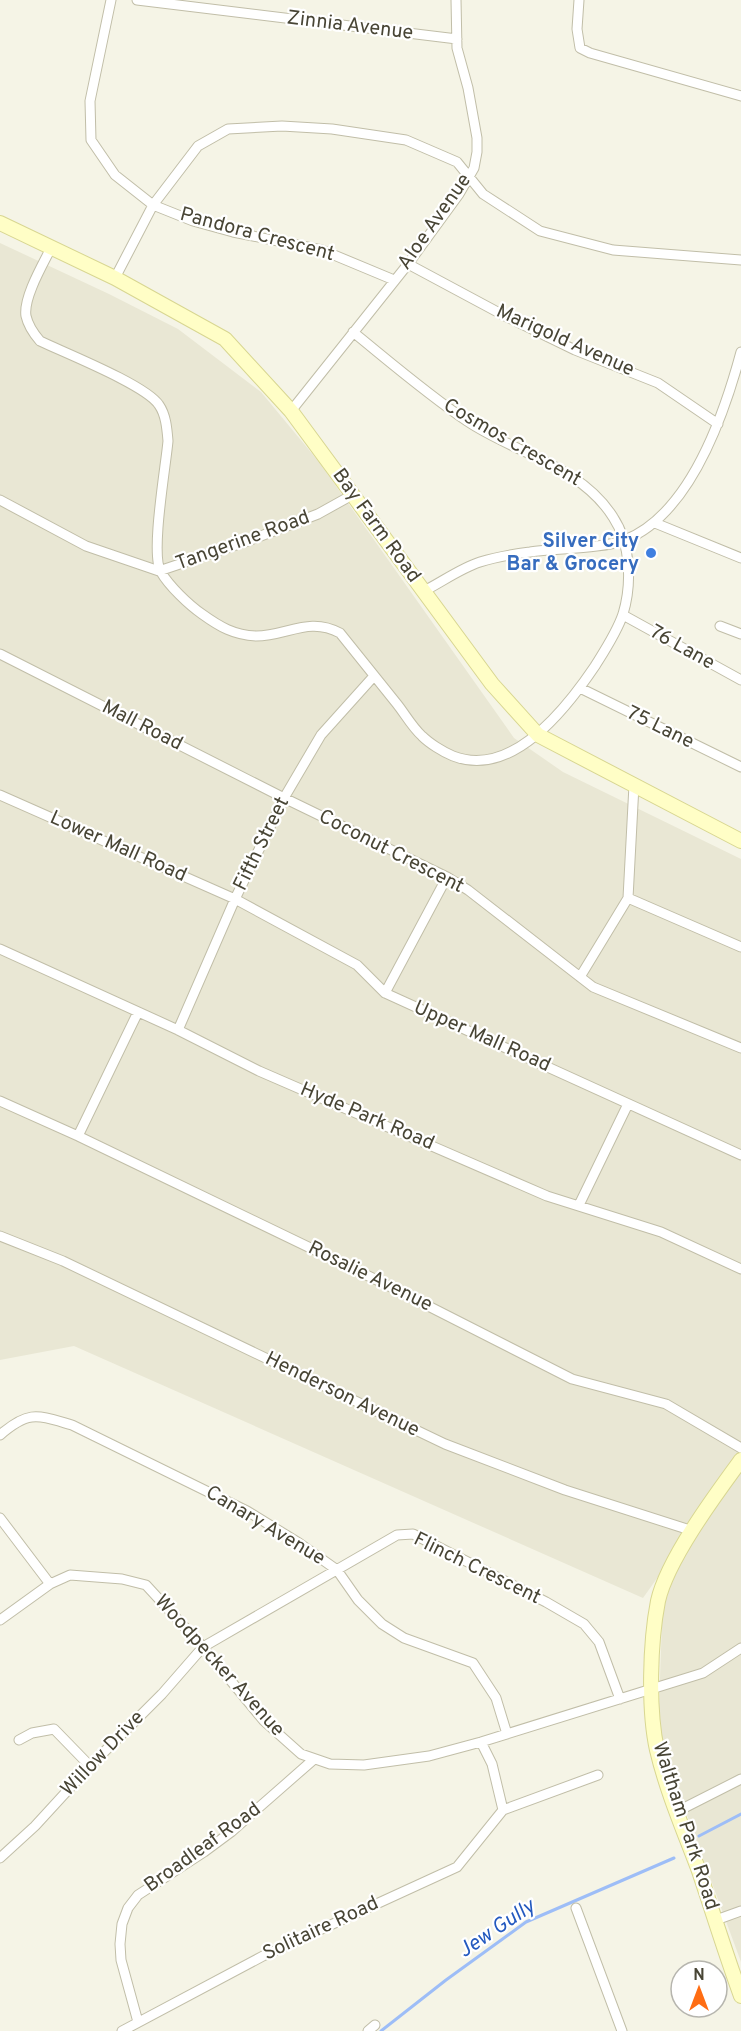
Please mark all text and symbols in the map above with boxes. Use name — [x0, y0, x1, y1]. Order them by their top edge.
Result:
street label: Zinnia Avenue — [285, 5, 415, 47]
street label: Aloe Avenue — [392, 169, 478, 275]
street label: Pandora Crescent — [177, 202, 337, 268]
street label: Marigold Avenue — [492, 299, 638, 383]
street label: Cosmos Crescent — [438, 393, 586, 493]
street label: Bay Farm Road — [326, 464, 426, 588]
street label: Tangerine Road — [172, 505, 314, 577]
place label: Silver City Bar & Grocery — [506, 529, 639, 578]
marker: Silver City Bar & Grocery — [644, 546, 658, 560]
street label: 76 Lane — [645, 620, 719, 676]
street label: Mall Road — [97, 695, 187, 757]
street label: 75 Lane — [622, 701, 698, 755]
street label: Fifth Street — [228, 793, 296, 895]
street label: Coconut Crescent — [314, 804, 468, 900]
street label: Lower Mall Road — [45, 805, 191, 889]
street label: Upper Mall Road — [409, 995, 555, 1079]
street label: Hyde Park Road — [296, 1077, 438, 1157]
street label: Rosalie Avenue — [303, 1236, 437, 1318]
street label: Henderson Avenue — [261, 1346, 423, 1444]
street label: Canary Avenue — [200, 1480, 330, 1572]
street label: Flinch Crescent — [409, 1527, 545, 1611]
street label: Woodpecker Avenue — [148, 1589, 290, 1743]
street label: Willow Drive — [56, 1706, 150, 1802]
street label: Waltham Park Road — [646, 1739, 724, 1913]
street label: Broadleaf Road — [140, 1797, 266, 1899]
street label: Solitaire Road — [259, 1891, 383, 1967]
water label: Jew Gully — [453, 1893, 542, 1965]
north arrow — [669, 1959, 729, 2019]
text: N — [693, 1966, 705, 1986]

